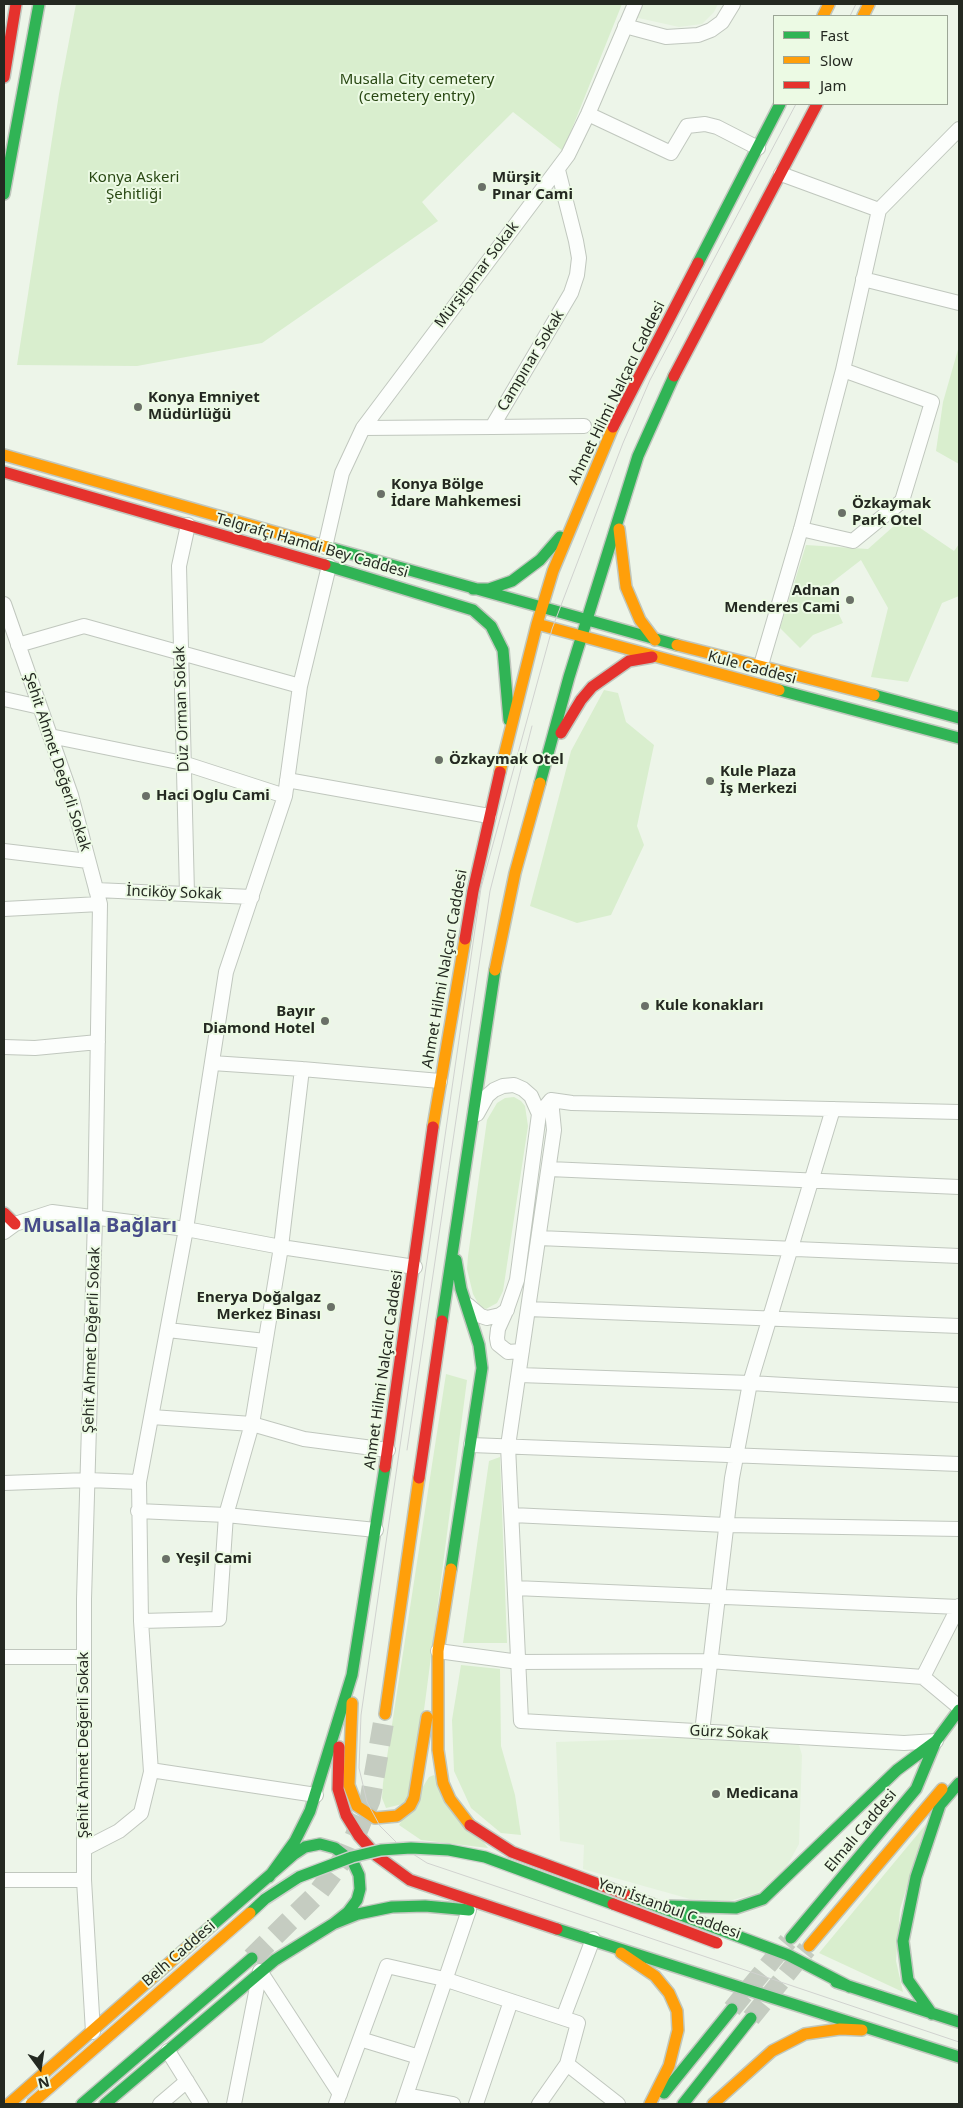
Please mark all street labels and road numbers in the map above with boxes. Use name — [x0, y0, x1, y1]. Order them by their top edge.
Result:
street label: Mürşitpınar Sokak — [431, 218, 523, 332]
street label: Ahmet Hilmi Nalçacı Caddesi — [565, 299, 669, 487]
street label: Campınar Sokak — [494, 307, 568, 415]
street label: Telgrafçı Hamdi Bey Caddesi — [214, 510, 410, 582]
street label: Düz Orman Sokak — [171, 646, 193, 772]
street label: Kule Caddesi — [706, 648, 798, 688]
street label: Şehit Ahmet Değerli Sokak — [20, 671, 94, 853]
street label: Ahmet Hilmi Nalçacı Caddesi — [419, 868, 471, 1070]
street label: İnciköy Sokak — [126, 882, 222, 904]
street label: Şehit Ahmet Değerli Sokak — [80, 1247, 104, 1433]
street label: Ahmet Hilmi Nalçacı Caddesi — [361, 1269, 407, 1471]
street label: Şehit Ahmet Değerli Sokak — [75, 1652, 93, 1838]
street label: Gürz Sokak — [689, 1722, 769, 1744]
street label: Elmalı Caddesi — [821, 1786, 901, 1876]
street label: Yeni İstanbul Caddesi — [595, 1875, 743, 1943]
street label: Belh Caddesi — [139, 1917, 219, 1991]

